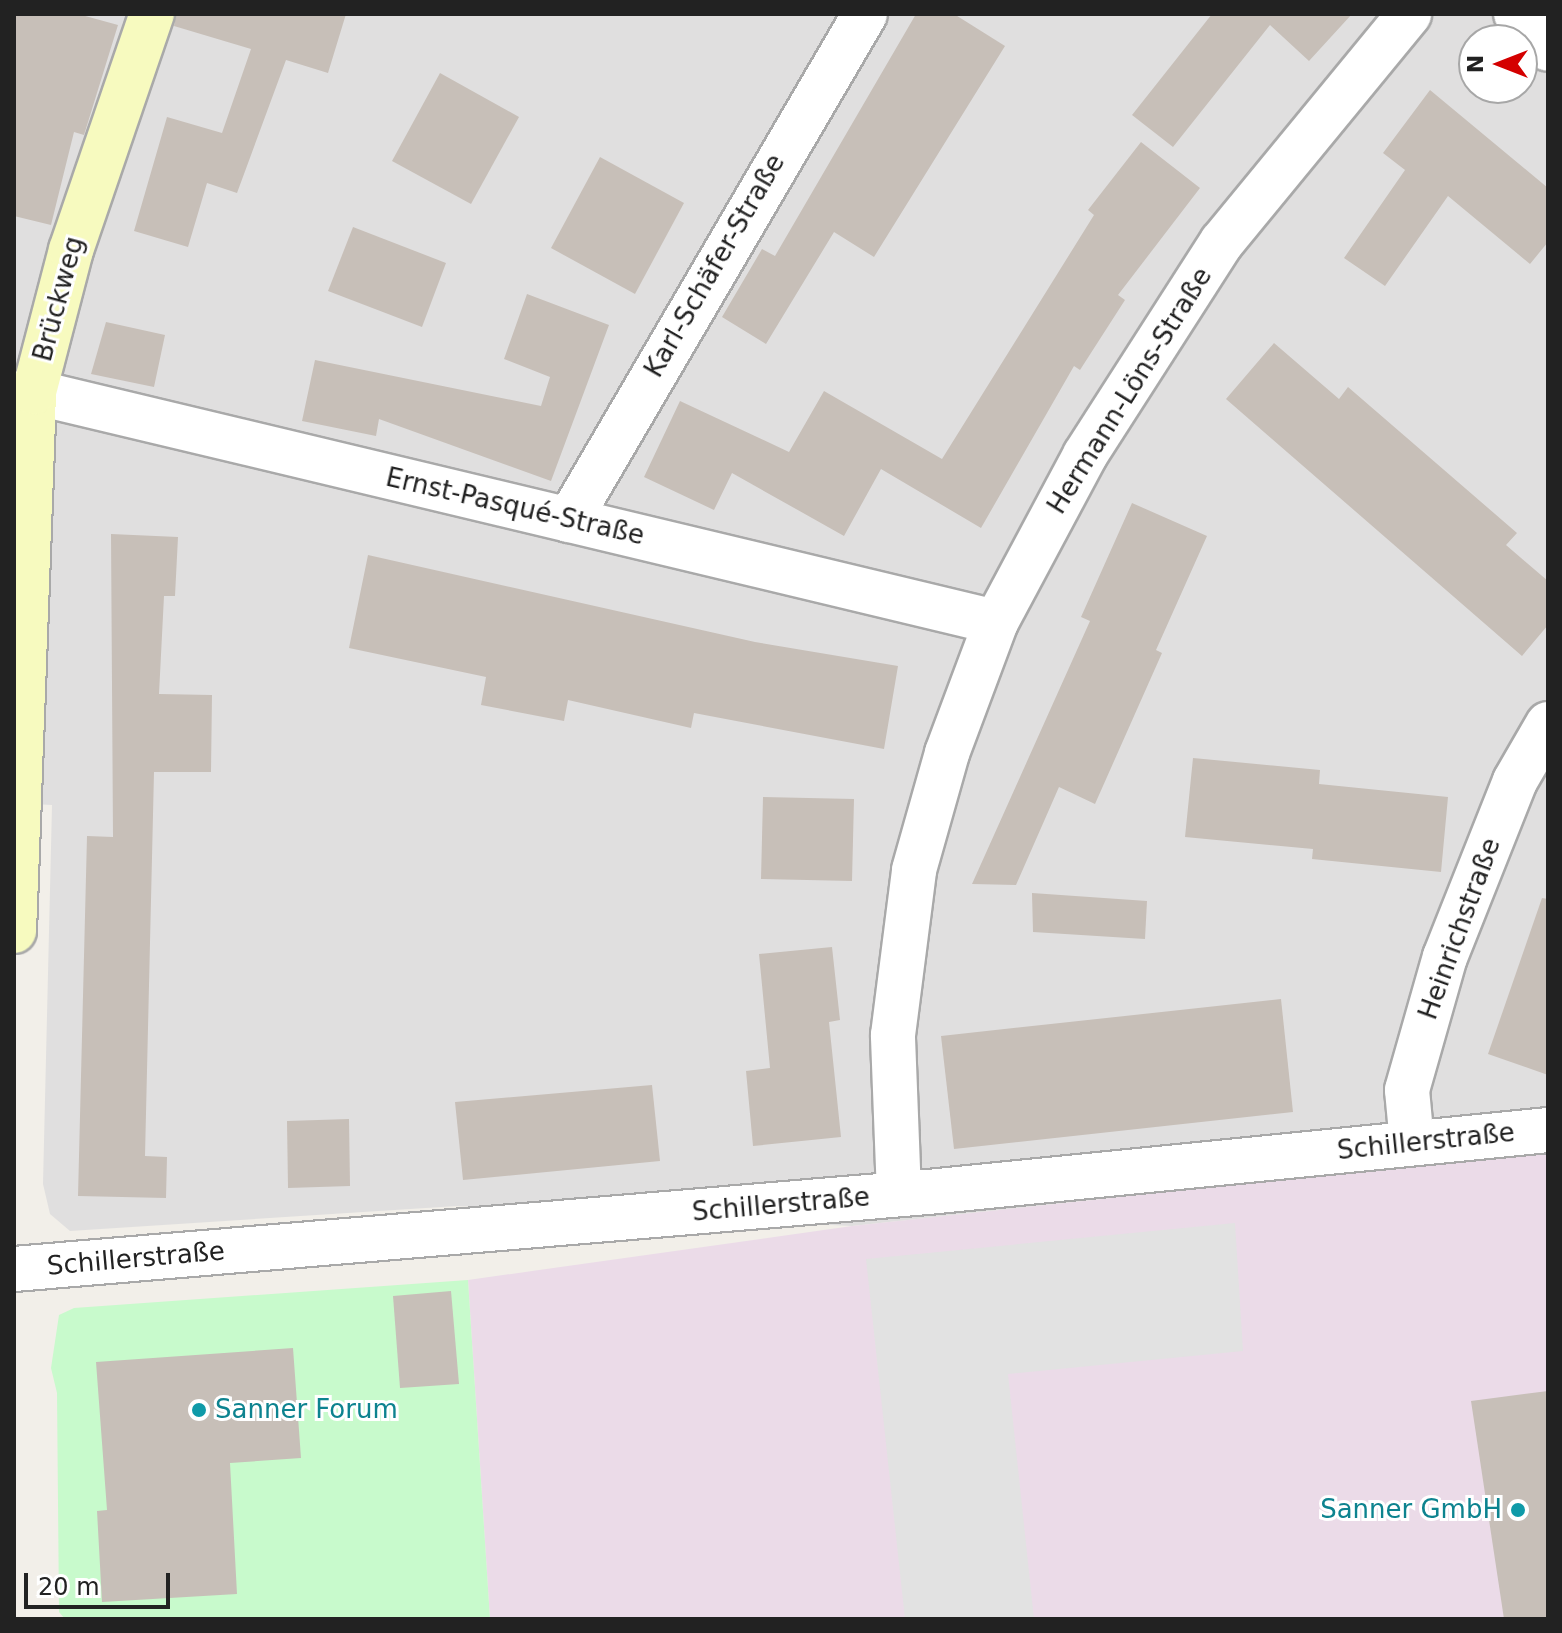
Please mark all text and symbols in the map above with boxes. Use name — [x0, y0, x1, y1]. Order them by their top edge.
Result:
north arrow — [1458, 24, 1538, 104]
text: N — [1463, 55, 1488, 73]
street label: Karl-Schäfer-Straße — [638, 149, 792, 383]
street label: Brückweg — [27, 233, 91, 365]
street label: Hermann-Löns-Straße — [1041, 262, 1219, 520]
street label: Ernst-Pasqué-Straße — [383, 462, 647, 552]
street label: Heinrichstraße — [1413, 834, 1507, 1024]
street label: Schillerstraße — [1336, 1117, 1516, 1167]
street label: Schillerstraße — [691, 1182, 871, 1228]
street label: Schillerstraße — [46, 1236, 226, 1282]
place label: Sanner Forum — [215, 1394, 398, 1426]
marker: Sanner Forum — [190, 1401, 208, 1419]
place label: Sanner GmbH — [1320, 1494, 1502, 1526]
marker: Sanner GmbH — [1509, 1501, 1527, 1519]
scale bar — [28, 1557, 174, 1607]
text: 20 m — [38, 1573, 100, 1601]

